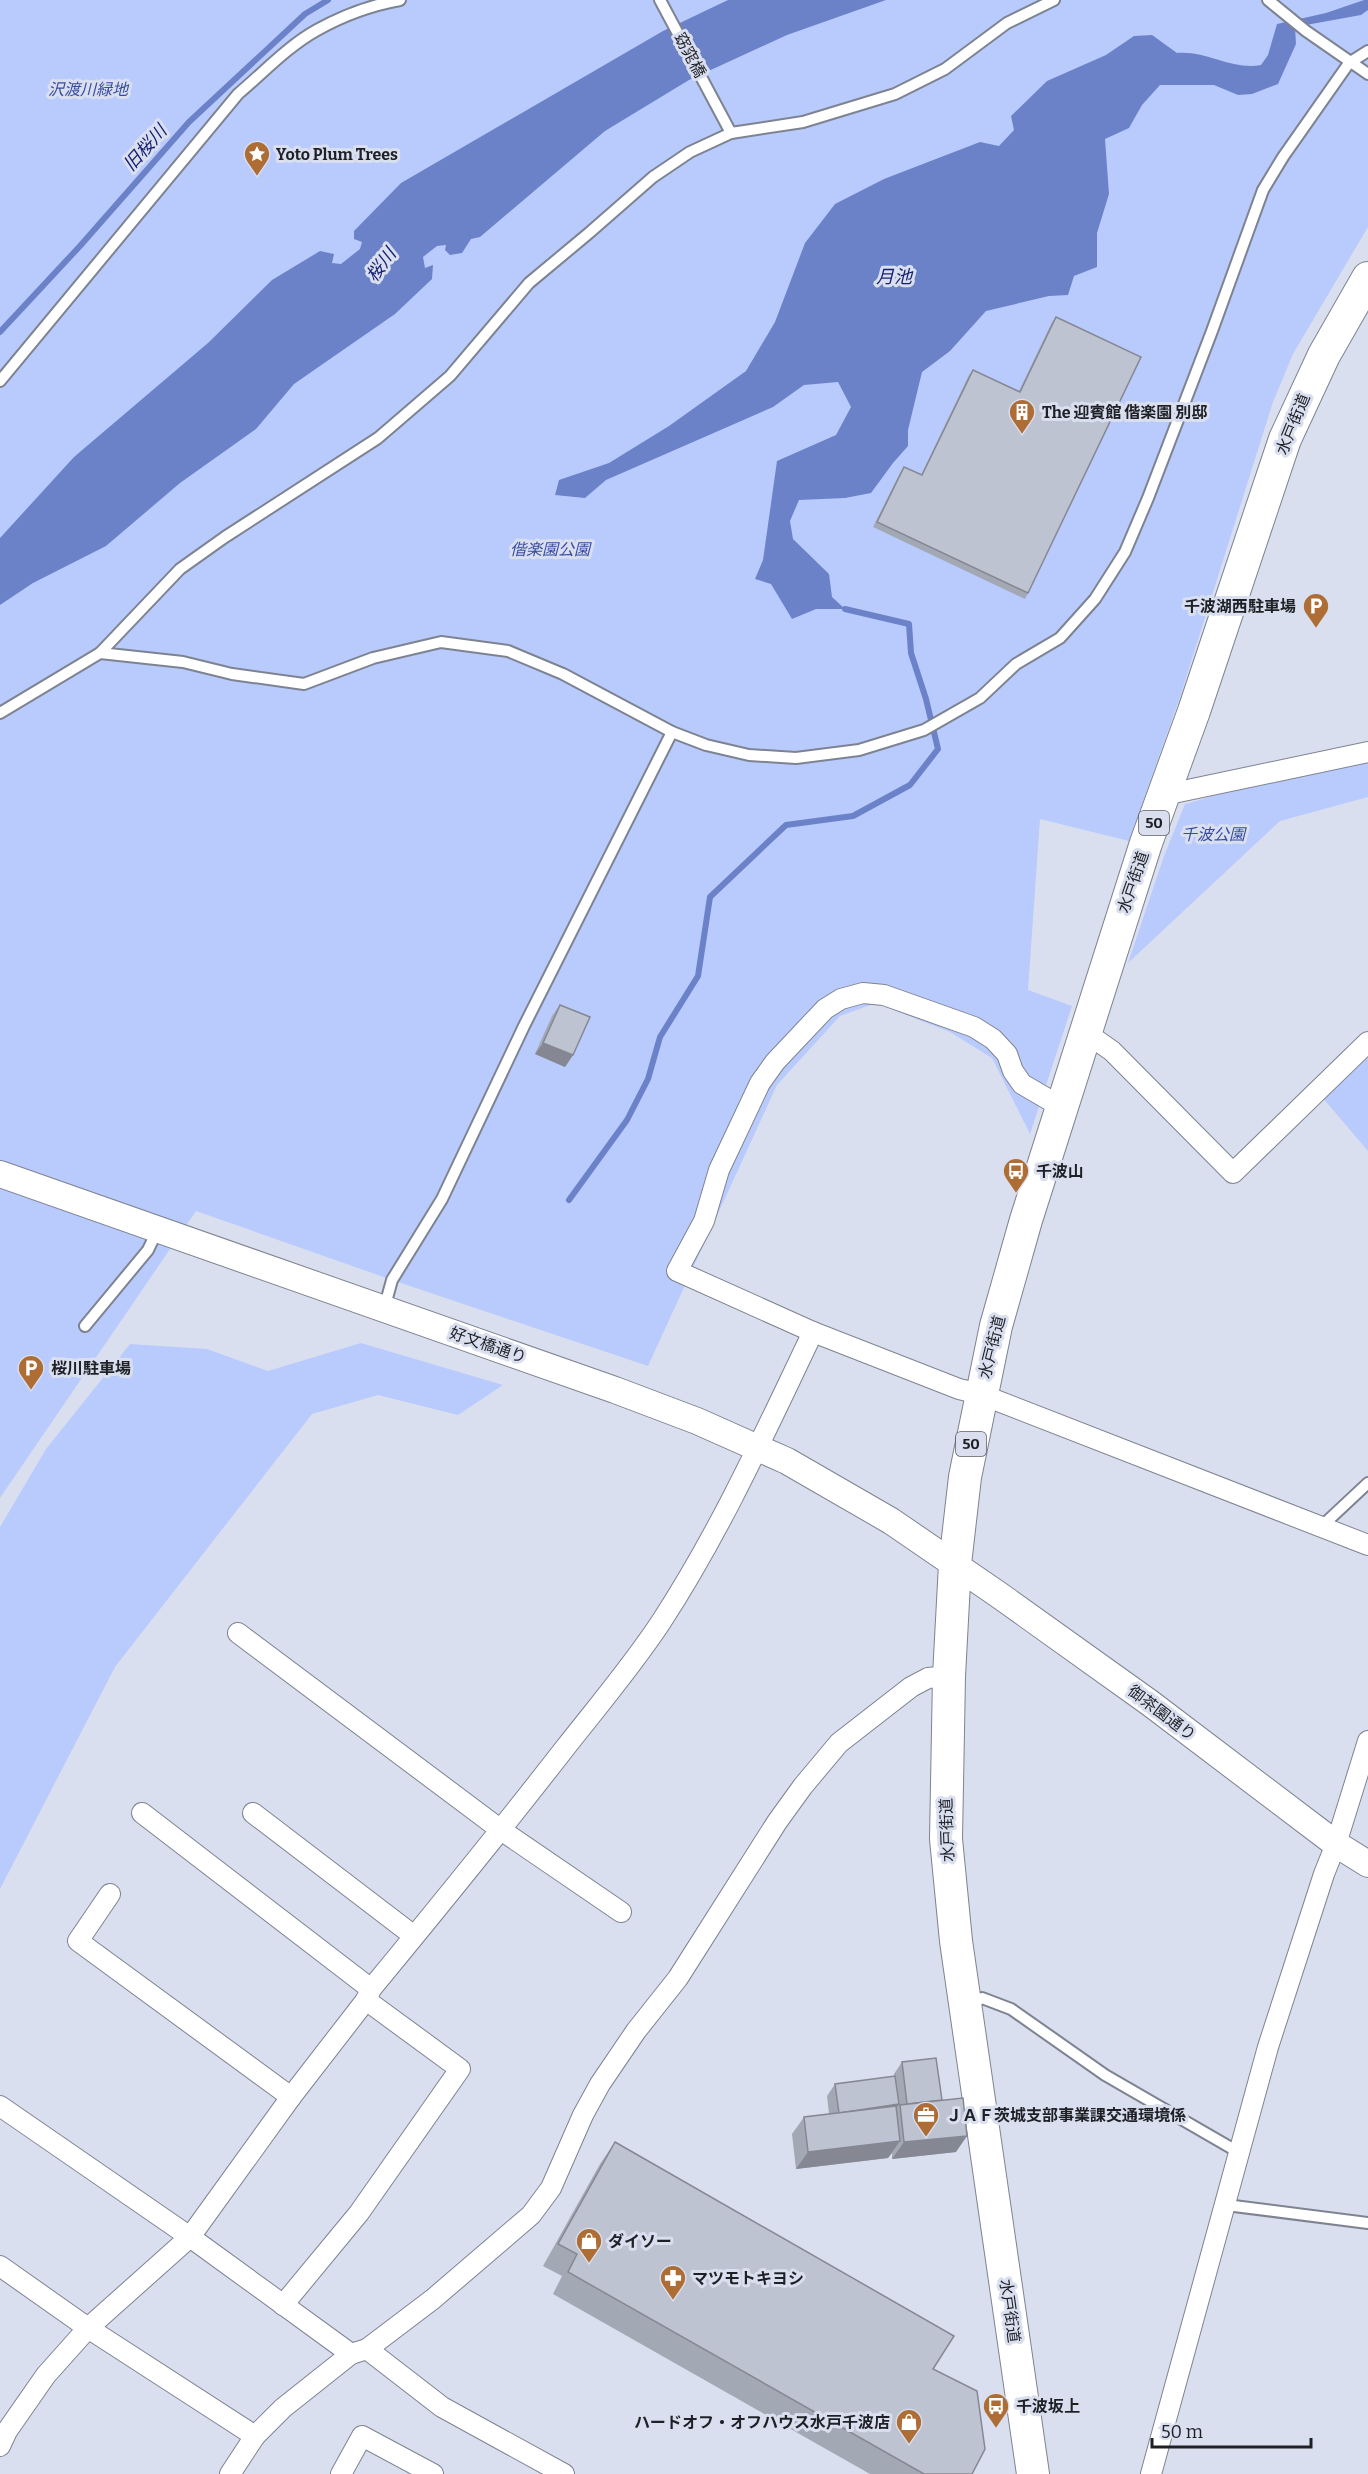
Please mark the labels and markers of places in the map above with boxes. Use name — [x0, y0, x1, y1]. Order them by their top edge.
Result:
place icon: Yoto Plum Trees — [242, 139, 272, 177]
place label: Yoto Plum Trees — [276, 145, 398, 164]
building icon: The 迎賓館 偕楽園 別邸 — [1007, 397, 1037, 435]
place label: The 迎賓館 偕楽園 別邸 — [1042, 403, 1207, 422]
parking icon: 千波湖西駐車場 — [1301, 591, 1331, 629]
place label: 千波湖西駐車場 — [1184, 597, 1296, 616]
bus stop icon: 千波山 — [1001, 1156, 1031, 1194]
place label: 千波山 — [1036, 1162, 1084, 1181]
parking icon: 桜川駐車場 — [16, 1353, 46, 1391]
place label: 桜川駐車場 — [51, 1359, 131, 1378]
office icon: ＪＡＦ茨城支部事業課交通環境係 — [911, 2100, 941, 2138]
place label: ＪＡＦ茨城支部事業課交通環境係 — [946, 2106, 1186, 2125]
shop icon: ダイソー — [574, 2226, 604, 2264]
place label: ダイソー — [608, 2232, 672, 2251]
pharmacy icon: マツモトキヨシ — [658, 2263, 688, 2301]
place label: マツモトキヨシ — [692, 2269, 804, 2288]
bus stop icon: 千波坂上 — [981, 2391, 1011, 2429]
place label: 千波坂上 — [1016, 2397, 1080, 2416]
shop icon: ハードオフ・オフハウス水戸千波店 — [894, 2407, 924, 2445]
place label: ハードオフ・オフハウス水戸千波店 — [634, 2413, 890, 2432]

